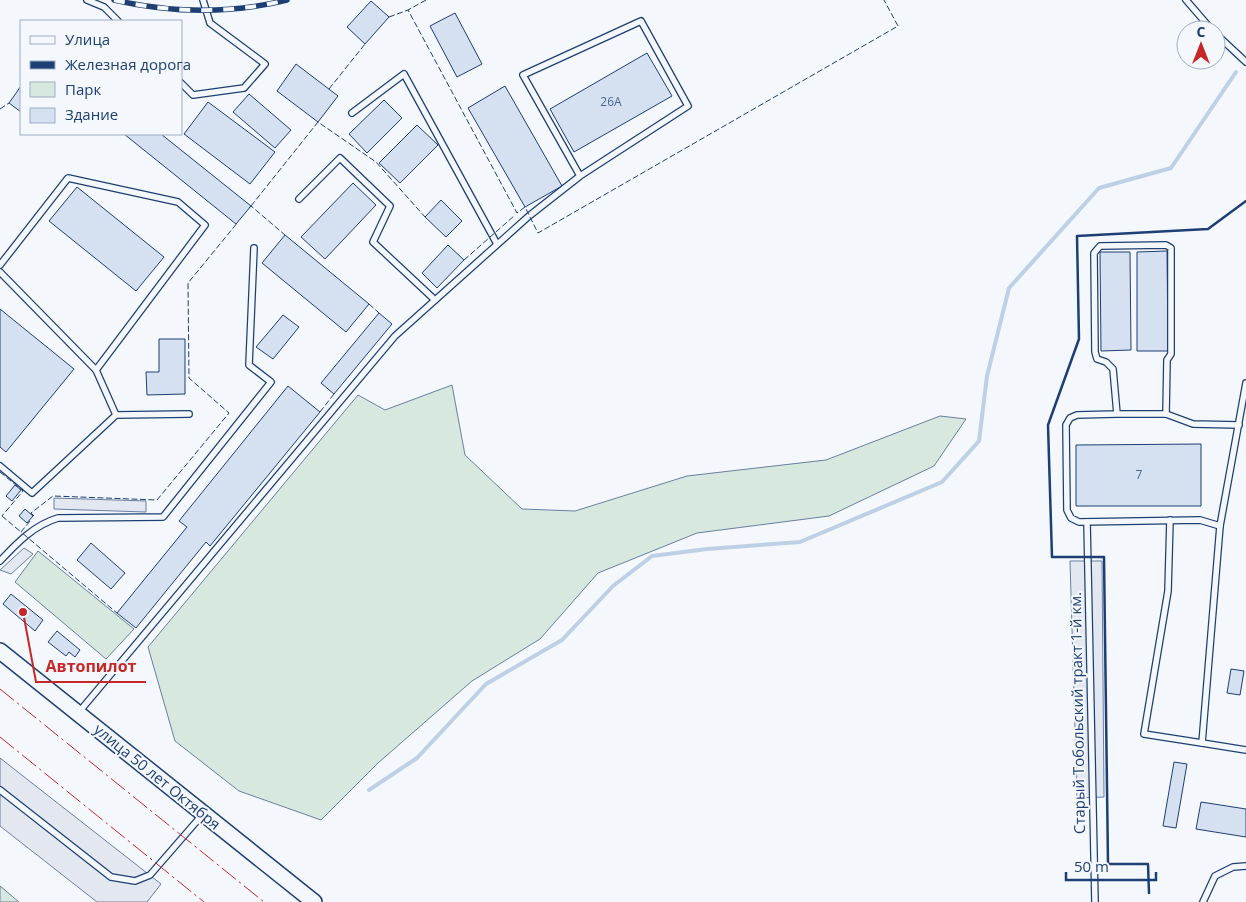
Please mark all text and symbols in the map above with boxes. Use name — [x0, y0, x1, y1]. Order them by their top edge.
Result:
legend — [20, 20, 182, 135]
north arrow — [1176, 20, 1226, 70]
text: С — [1197, 22, 1206, 41]
text: Улица — [65, 29, 110, 49]
text: Железная дорога — [65, 54, 191, 74]
text: Парк — [65, 79, 101, 99]
house number: 26А — [600, 93, 622, 110]
text: Здание — [65, 104, 118, 124]
house number: 7 — [1136, 466, 1143, 483]
street label: Старый Тобольский тракт 1-й км. — [1065, 592, 1089, 834]
callout: Автопилот — [36, 651, 146, 682]
text: Автопилот — [46, 655, 137, 677]
street label: улица 50 лет Октября — [90, 719, 225, 834]
scale bar — [1066, 850, 1156, 882]
text: 50 m — [1074, 856, 1109, 876]

